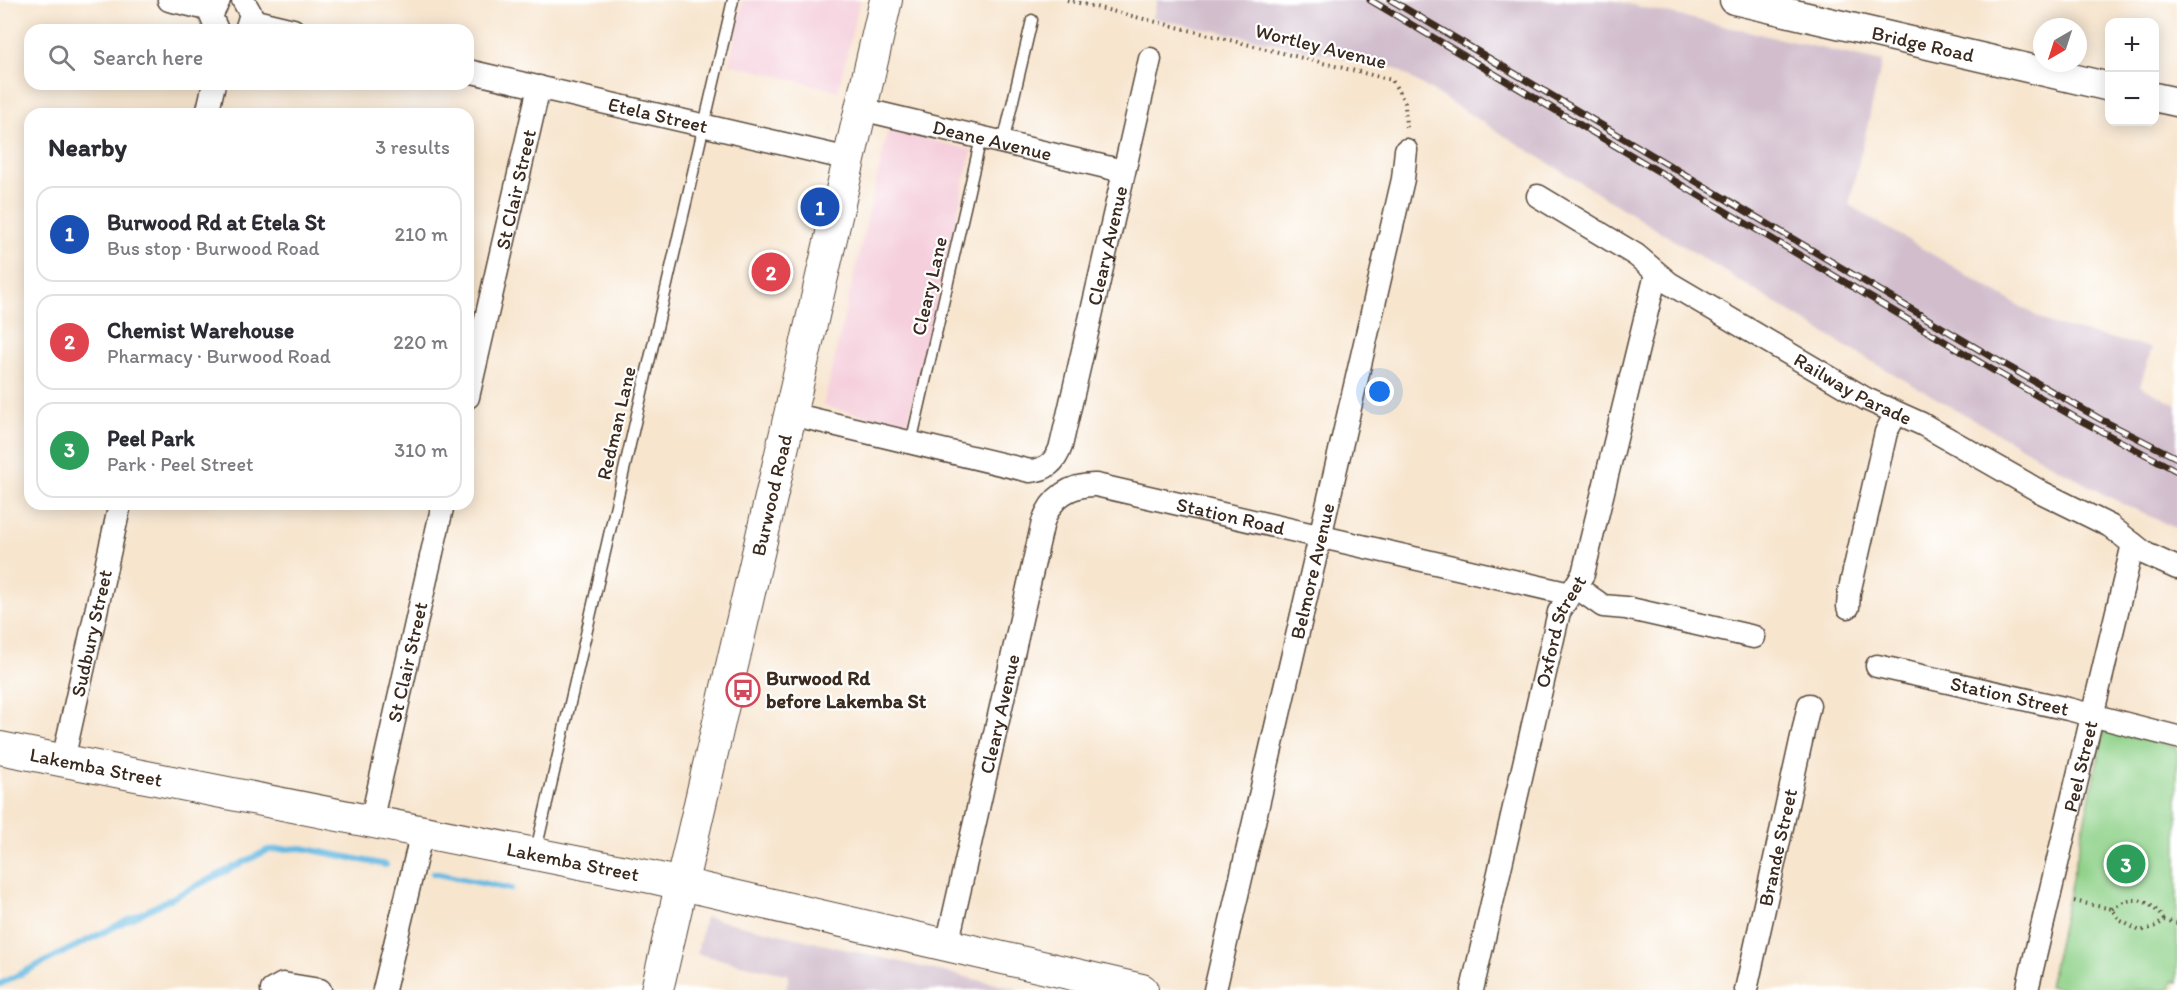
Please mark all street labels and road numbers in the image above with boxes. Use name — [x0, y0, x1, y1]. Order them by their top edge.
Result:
street label: Wortley Avenue — [1253, 18, 1389, 74]
street label: Bridge Road — [1869, 20, 1977, 67]
street label: Etela Street — [606, 92, 711, 138]
street label: Deane Avenue — [930, 114, 1054, 166]
street label: St Clair Street — [490, 127, 541, 252]
street label: Cleary Avenue — [1082, 183, 1132, 308]
street label: Cleary Lane — [906, 234, 952, 338]
street label: Railway Parade — [1790, 347, 1916, 430]
street label: Redman Lane — [591, 364, 641, 482]
street label: Burwood Road — [746, 432, 797, 558]
street label: Station Road — [1174, 492, 1288, 540]
street label: Belmore Avenue — [1285, 501, 1339, 642]
street label: Sudbury Street — [65, 567, 117, 699]
street label: Oxford Street — [1530, 570, 1591, 690]
street label: St Clair Street — [382, 599, 432, 725]
street label: Cleary Avenue — [974, 652, 1025, 776]
street label: Station Street — [1948, 671, 2071, 721]
street label: Peel Street — [2058, 718, 2103, 814]
street label: Lakemba Street — [28, 742, 165, 792]
street label: Brande Street — [1753, 786, 1802, 909]
street label: Lakemba Street — [504, 837, 641, 886]

